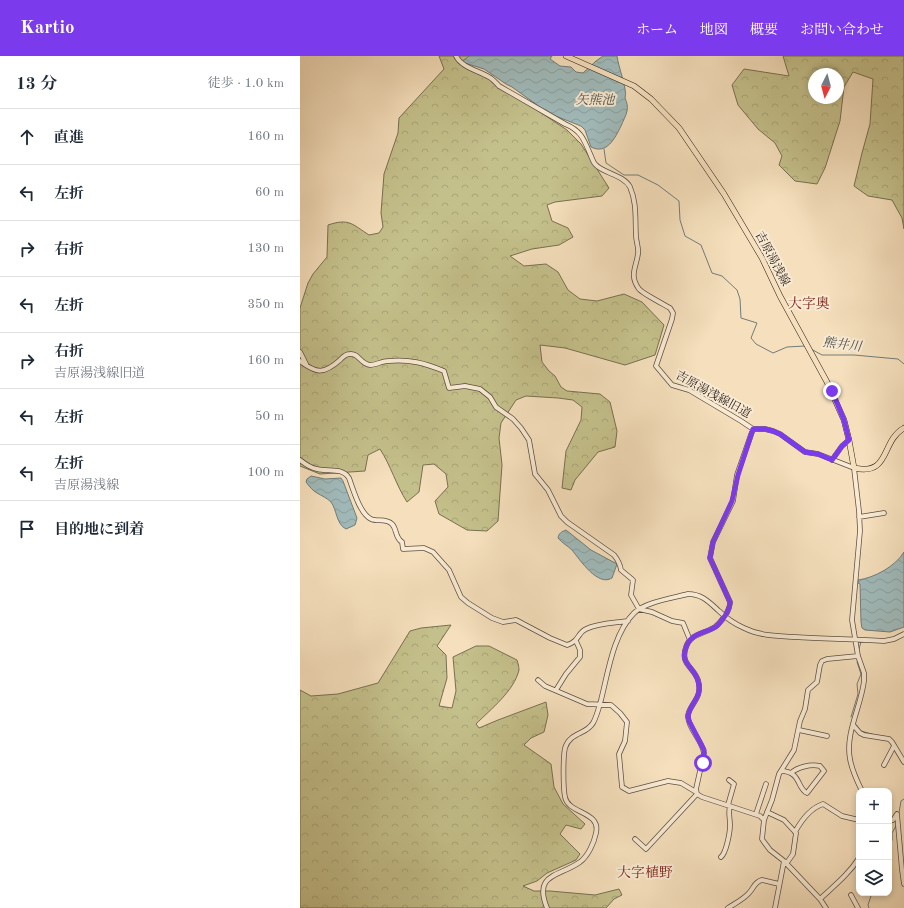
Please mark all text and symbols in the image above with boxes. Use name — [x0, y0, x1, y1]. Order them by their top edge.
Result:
text: Kartio — [20, 19, 75, 38]
text: ホーム — [636, 23, 678, 37]
text: 地図 — [700, 23, 728, 37]
text: 概要 — [750, 23, 778, 37]
text: お問い合わせ — [800, 23, 884, 37]
north arrow — [808, 68, 844, 104]
text: 13 分 — [16, 76, 57, 93]
text: 徒歩 · 1.0 km — [208, 77, 284, 90]
water label: 矢熊池 — [575, 93, 616, 107]
icon: ahead — [16, 126, 38, 148]
text: 160 m — [247, 130, 284, 143]
text: 直進 — [54, 131, 84, 146]
icon: left — [16, 182, 38, 204]
text: 60 m — [255, 186, 284, 199]
text: 左折 — [54, 187, 84, 202]
street label: 吉原湯浅線 — [753, 229, 793, 288]
icon: right — [16, 238, 38, 260]
text: 130 m — [247, 242, 284, 255]
text: 右折 — [54, 243, 84, 258]
icon: left — [16, 294, 38, 316]
district label: 大字奥 — [788, 296, 830, 311]
text: 350 m — [247, 298, 284, 311]
text: 左折 — [54, 299, 84, 314]
water label: 熊井川 — [822, 335, 864, 354]
text: 右折 — [54, 345, 84, 360]
icon: right — [16, 350, 38, 372]
text: 160 m — [247, 354, 284, 367]
text: 吉原湯浅線旧道 — [54, 367, 145, 380]
street label: 吉原湯浅線旧道 — [673, 368, 754, 421]
route end — [823, 382, 841, 400]
icon: left — [16, 406, 38, 428]
text: 50 m — [255, 410, 284, 423]
text: 左折 — [54, 411, 84, 426]
text: 左折 — [54, 457, 84, 472]
icon: left — [16, 462, 38, 484]
text: 100 m — [247, 466, 284, 479]
text: 吉原湯浅線 — [54, 479, 119, 492]
icon: arrive — [16, 518, 38, 540]
text: 目的地に到着 — [54, 523, 144, 538]
route start — [694, 754, 712, 772]
map controls — [856, 788, 892, 896]
button: + — [856, 788, 892, 824]
button: − — [856, 824, 892, 860]
button: layers — [856, 860, 892, 896]
district label: 大字植野 — [617, 865, 673, 880]

